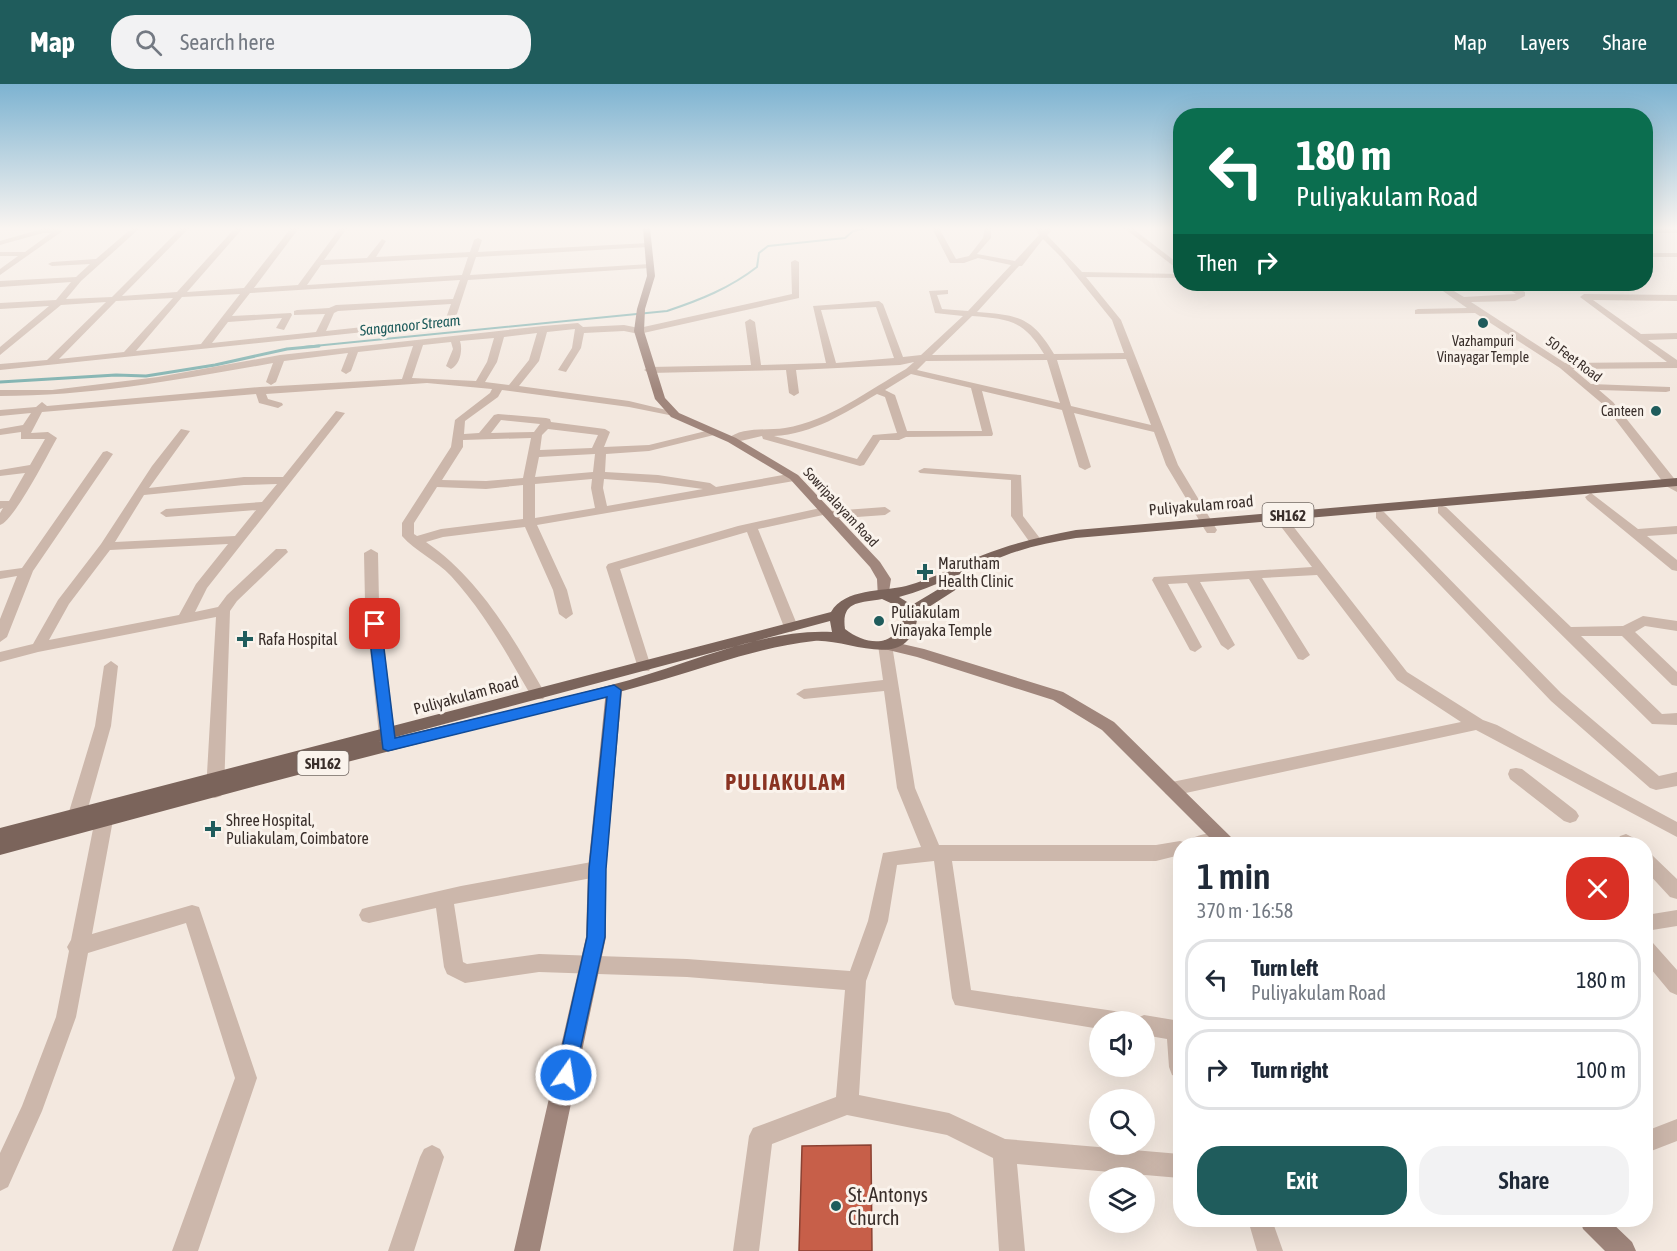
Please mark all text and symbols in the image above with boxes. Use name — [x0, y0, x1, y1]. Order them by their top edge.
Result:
search box — [111, 15, 531, 69]
text: Map — [30, 26, 75, 58]
icon: search — [132, 26, 165, 59]
text: Search here — [180, 29, 275, 55]
text: Map — [1453, 30, 1487, 54]
text: Layers — [1520, 30, 1570, 54]
text: Share — [1603, 30, 1647, 54]
text: 180 m — [1296, 131, 1391, 179]
icon: left — [1197, 132, 1275, 210]
text: Puliyakulam Road — [1296, 181, 1478, 212]
icon: right — [1250, 246, 1283, 279]
text: Then — [1197, 250, 1238, 276]
water label: Sanganoor Stream — [358, 311, 461, 339]
marker: Vazhampuri Vinayagar Temple — [1476, 316, 1490, 330]
place label: Vazhampuri Vinayagar Temple — [1437, 333, 1529, 365]
street label: 50 Feet Road — [1543, 333, 1605, 385]
place label: Canteen — [1601, 403, 1644, 419]
marker: Canteen — [1649, 404, 1663, 418]
street label: Sowripalayam Road — [800, 464, 882, 550]
street label: Puliyakulam road — [1148, 491, 1254, 520]
road number: SH162 — [1262, 503, 1314, 527]
place label: Marutham Health Clinic — [938, 554, 1013, 590]
marker: Marutham Health Clinic — [916, 563, 934, 581]
pin — [349, 598, 400, 649]
place label: Puliakulam Vinayaka Temple — [891, 603, 992, 640]
icon: arrive — [358, 607, 391, 640]
marker: Puliakulam Vinayaka Temple — [872, 614, 886, 628]
marker: Rafa Hospital — [236, 630, 254, 648]
place label: Rafa Hospital — [258, 630, 338, 649]
street label: Puliyakulam Road — [411, 672, 521, 719]
road number: SH162 — [298, 751, 348, 775]
district label: PULIAKULAM — [725, 769, 847, 795]
place label: Shree Hospital, Puliakulam, Coimbatore — [226, 811, 369, 847]
marker: Shree Hospital, Puliakulam, Coimbatore — [204, 820, 222, 838]
text: 1 min — [1197, 855, 1271, 897]
button: close — [1566, 857, 1629, 920]
text: 370 m · 16:58 — [1197, 899, 1293, 922]
text: Turn left — [1251, 955, 1318, 981]
icon: left — [1200, 963, 1233, 996]
text: 180 m — [1576, 967, 1626, 993]
text: Puliyakulam Road — [1251, 981, 1386, 1004]
map controls — [1089, 1011, 1155, 1233]
button: sound — [1089, 1011, 1155, 1077]
position arrow — [534, 1043, 598, 1107]
icon: right — [1200, 1053, 1233, 1086]
text: Turn right — [1251, 1057, 1328, 1083]
text: 100 m — [1576, 1057, 1626, 1083]
button: search — [1089, 1089, 1155, 1155]
button: Exit — [1197, 1146, 1407, 1215]
button: Share — [1419, 1146, 1629, 1215]
button: layers — [1089, 1167, 1155, 1233]
place label: St. Antonys Church — [848, 1183, 928, 1229]
marker: St. Antonys Church — [829, 1199, 843, 1213]

